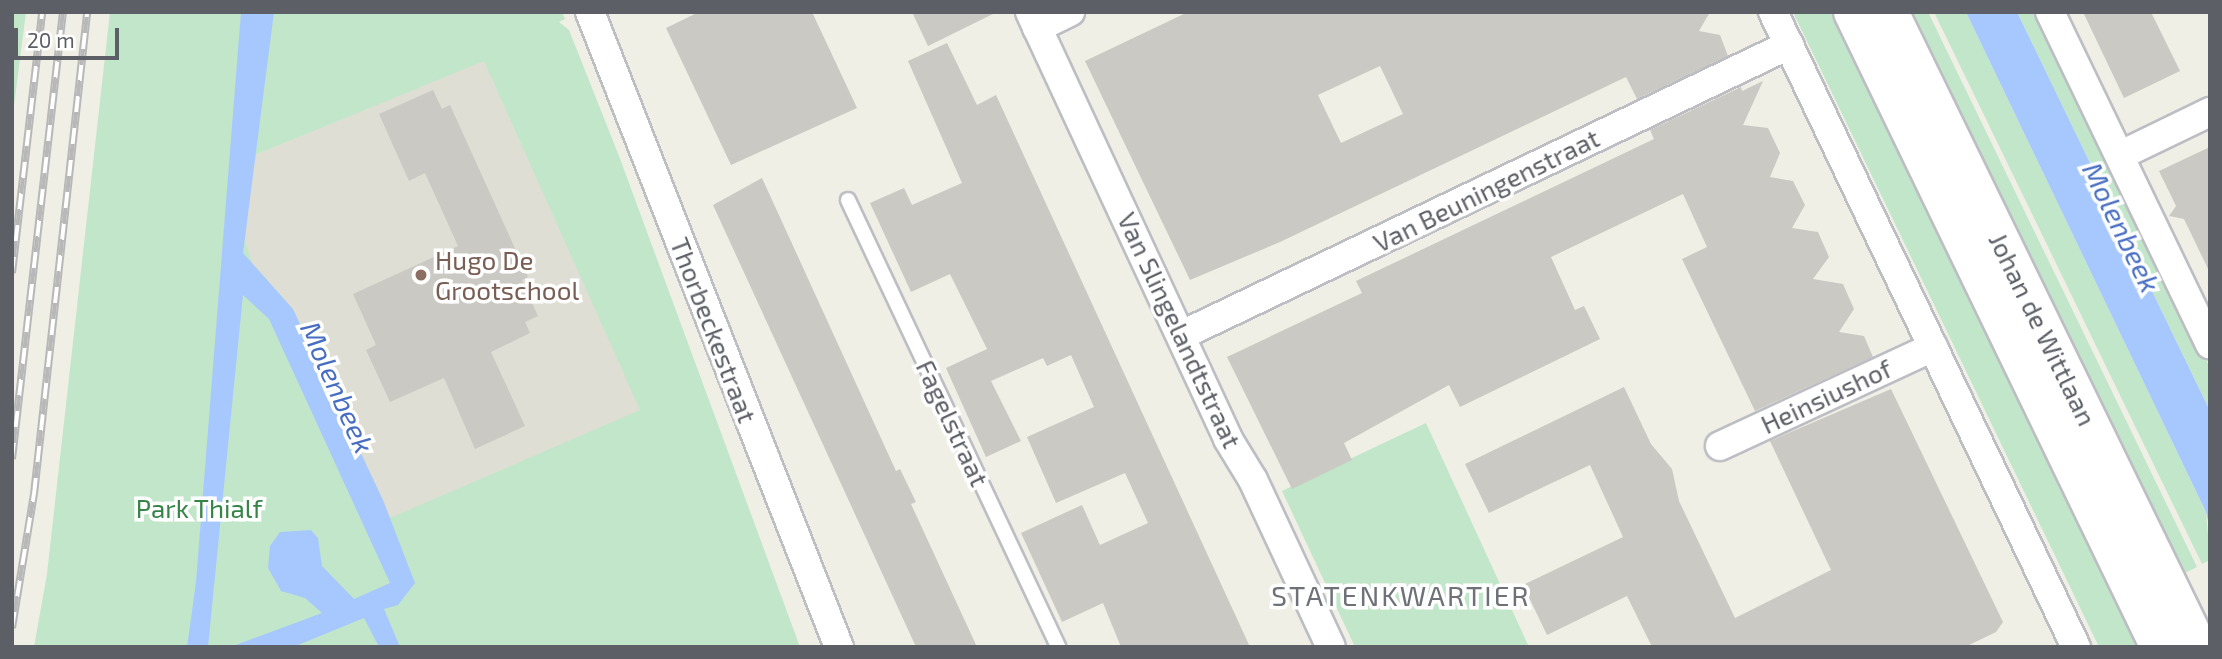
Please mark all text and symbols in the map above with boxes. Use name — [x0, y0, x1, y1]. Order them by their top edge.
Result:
scale bar — [18, 14, 122, 58]
text: 20 m — [27, 27, 75, 52]
street label: Van Beuningenstraat — [1368, 122, 1604, 258]
water label: Molenbeek — [2076, 157, 2168, 297]
street label: Van Slingelandtstraat — [1112, 207, 1248, 453]
street label: Johan de Wittlaan — [1983, 227, 2103, 431]
street label: Thorbeckestraat — [664, 233, 764, 427]
place label: Hugo De Grootschool — [435, 244, 579, 306]
marker: Hugo De Grootschool — [413, 267, 429, 283]
water label: Molenbeek — [294, 316, 382, 458]
street label: Heinsiushof — [1756, 352, 1896, 440]
street label: Fagelstraat — [910, 355, 996, 491]
park label: Park Thialf — [135, 492, 263, 524]
district label: STATENKWARTIER — [1273, 578, 1529, 612]

